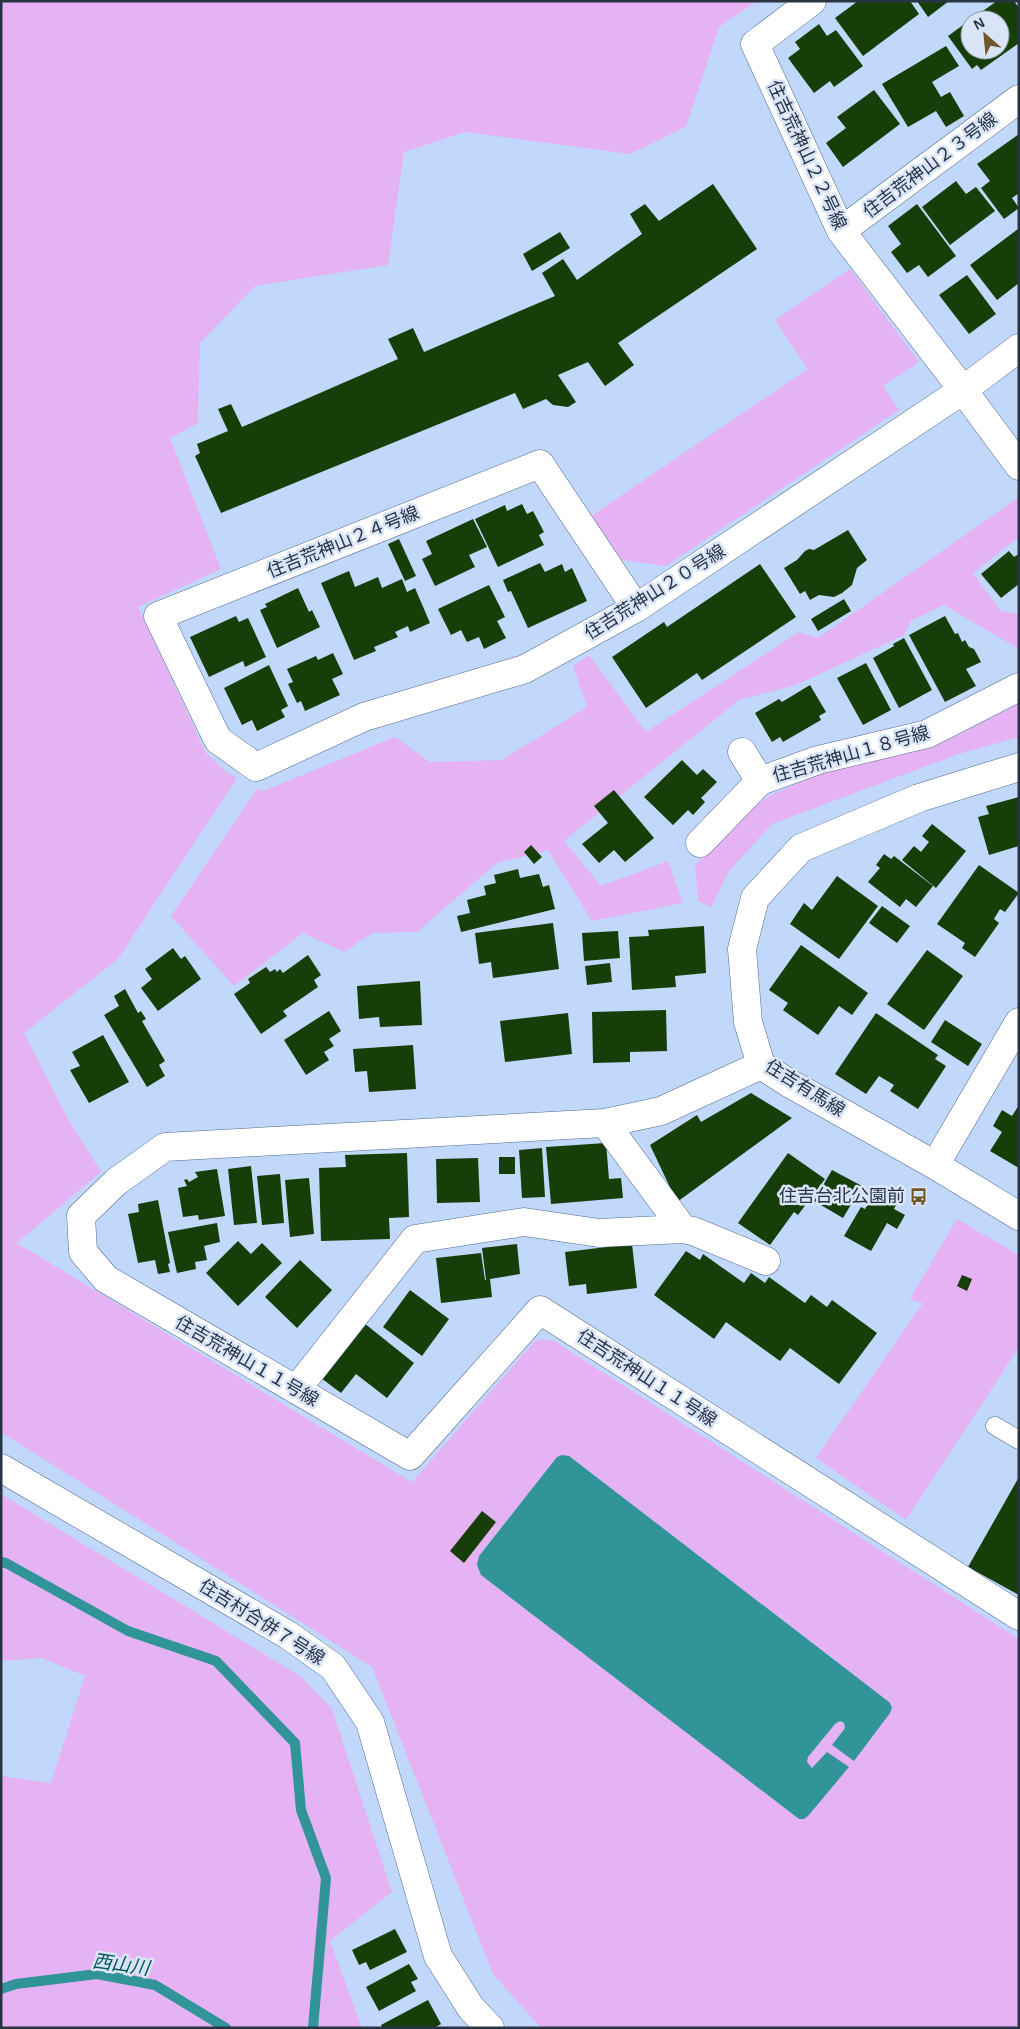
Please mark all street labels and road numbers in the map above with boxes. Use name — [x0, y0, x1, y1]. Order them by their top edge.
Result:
street label: 住吉荒神山２２号線 — [764, 77, 850, 233]
street label: 住吉荒神山２３号線 — [859, 108, 1001, 222]
street label: 住吉荒神山２４号線 — [264, 502, 422, 582]
street label: 住吉荒神山２０号線 — [581, 541, 729, 643]
street label: 住吉荒神山１８号線 — [770, 722, 932, 786]
street label: 住吉有馬線 — [762, 1056, 848, 1120]
street label: 住吉荒神山１１号線 — [172, 1312, 322, 1410]
street label: 住吉荒神山１１号線 — [574, 1325, 720, 1431]
street label: 住吉村合併７号線 — [196, 1575, 328, 1669]

